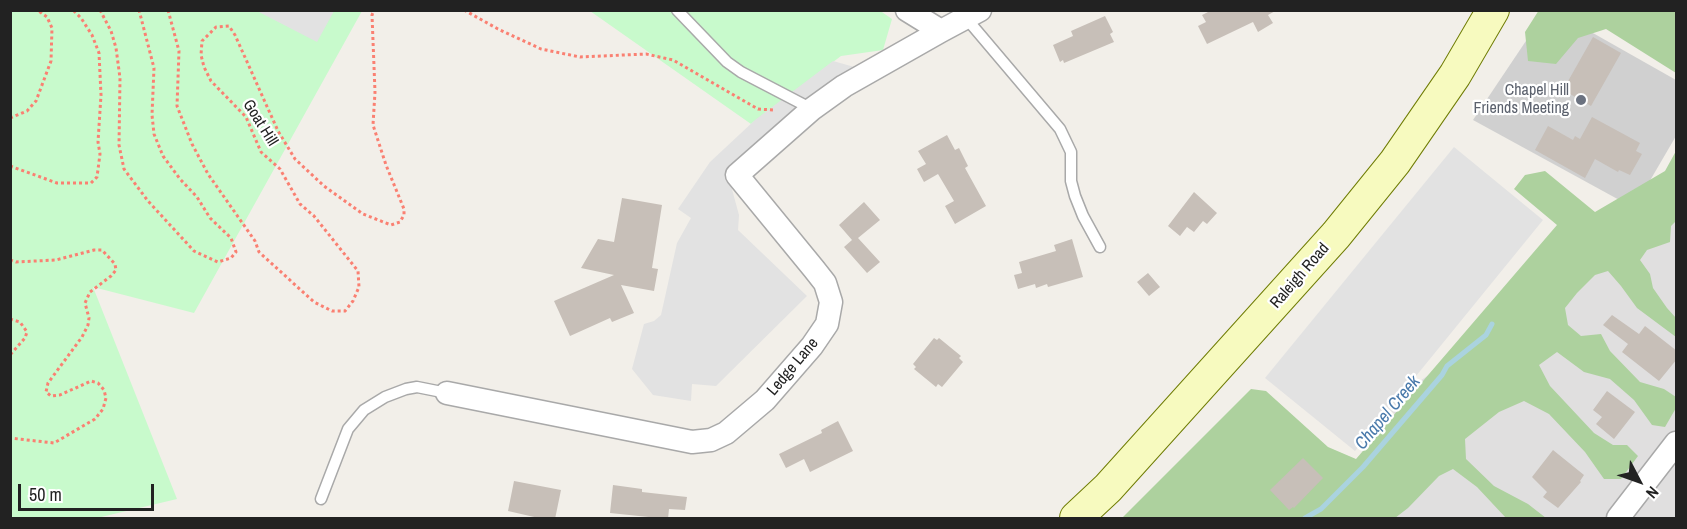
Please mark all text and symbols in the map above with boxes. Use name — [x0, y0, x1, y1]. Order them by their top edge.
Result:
place label: Chapel Hill Friends Meeting — [1473, 81, 1569, 119]
marker: Chapel Hill Friends Meeting — [1574, 93, 1588, 107]
street label: Goat Hill — [238, 96, 282, 150]
street label: Raleigh Road — [1266, 239, 1334, 313]
street label: Ledge Lane — [763, 334, 823, 400]
water label: Chapel Creek — [1351, 371, 1425, 455]
north arrow — [1609, 451, 1669, 511]
scale bar — [21, 472, 158, 510]
text: 50 m — [29, 482, 62, 507]
text: N — [1641, 482, 1664, 504]

